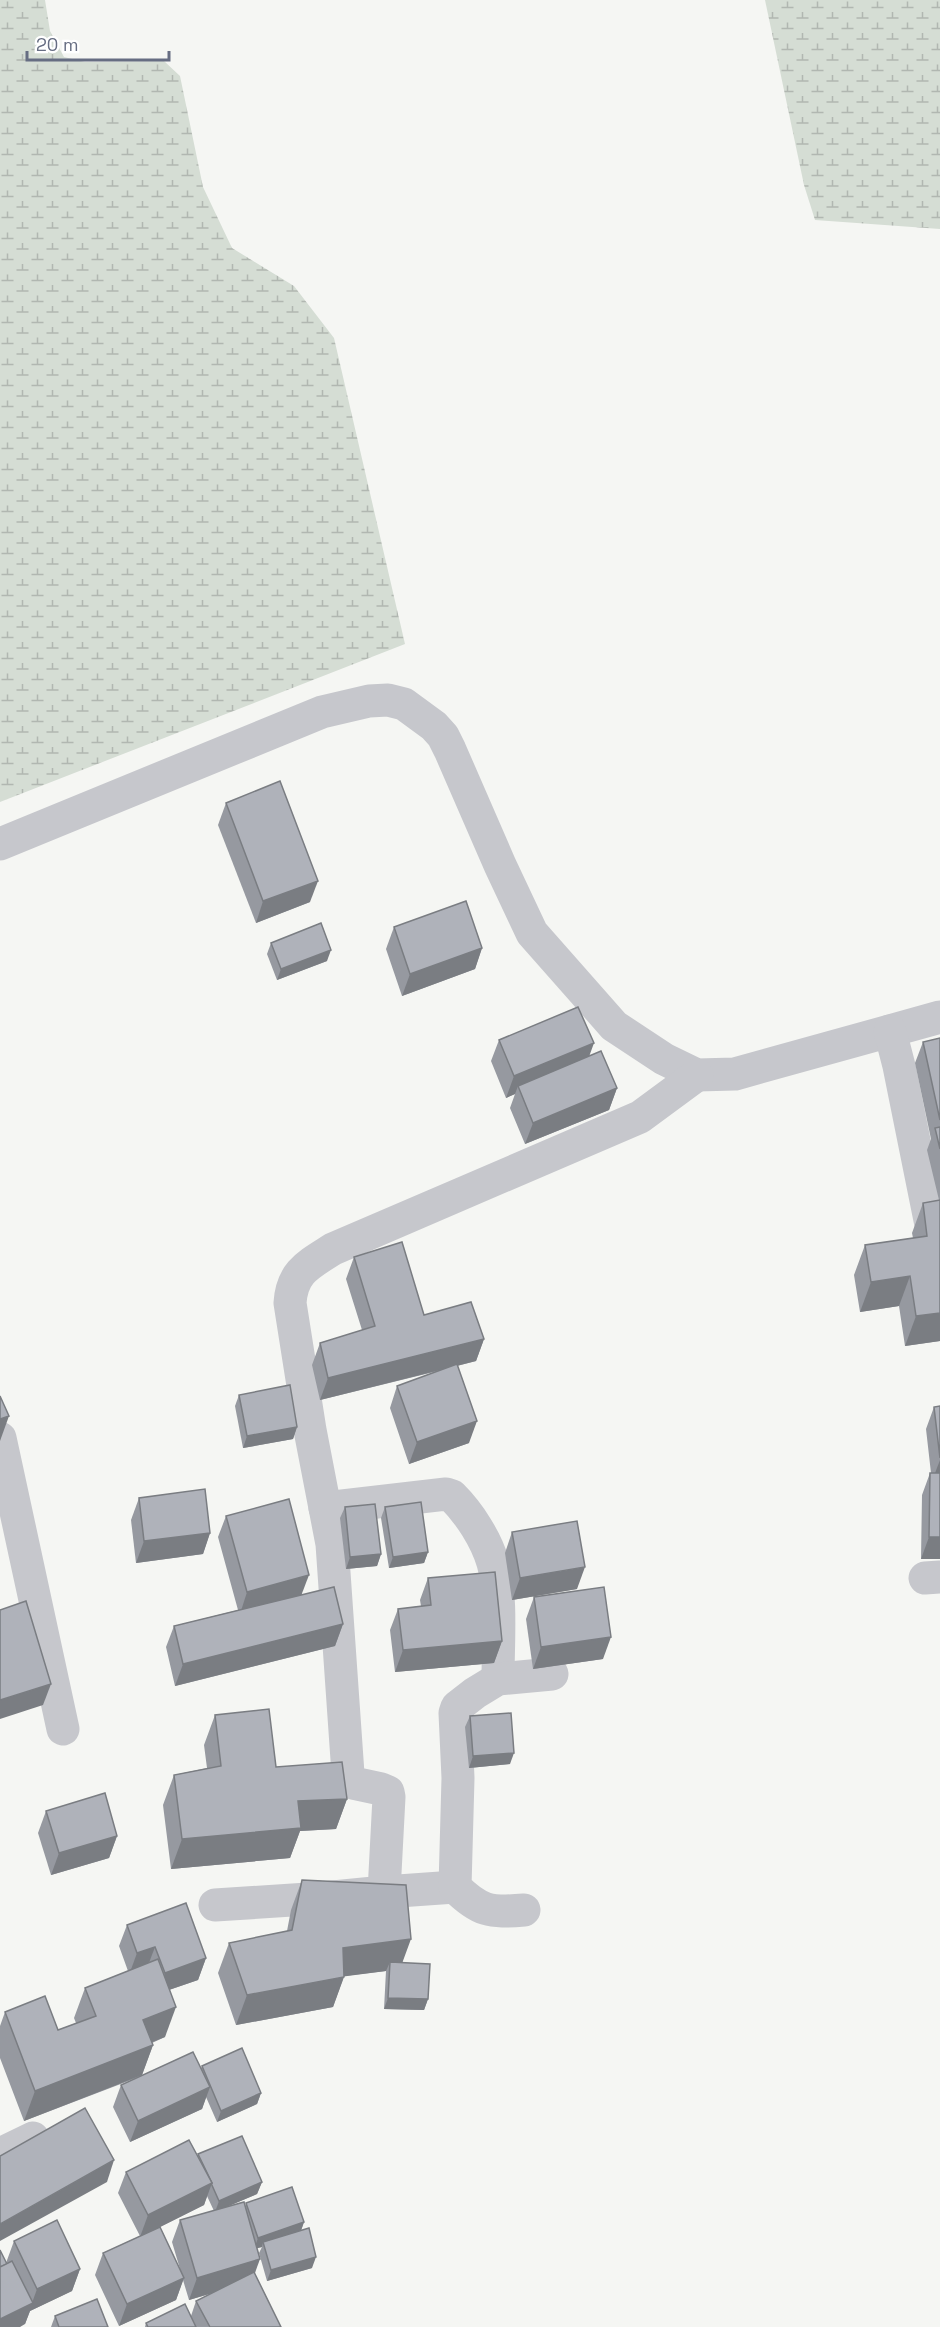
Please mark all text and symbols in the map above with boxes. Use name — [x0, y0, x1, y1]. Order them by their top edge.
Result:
scale bar — [27, 24, 170, 62]
text: 20 m — [36, 33, 79, 56]

